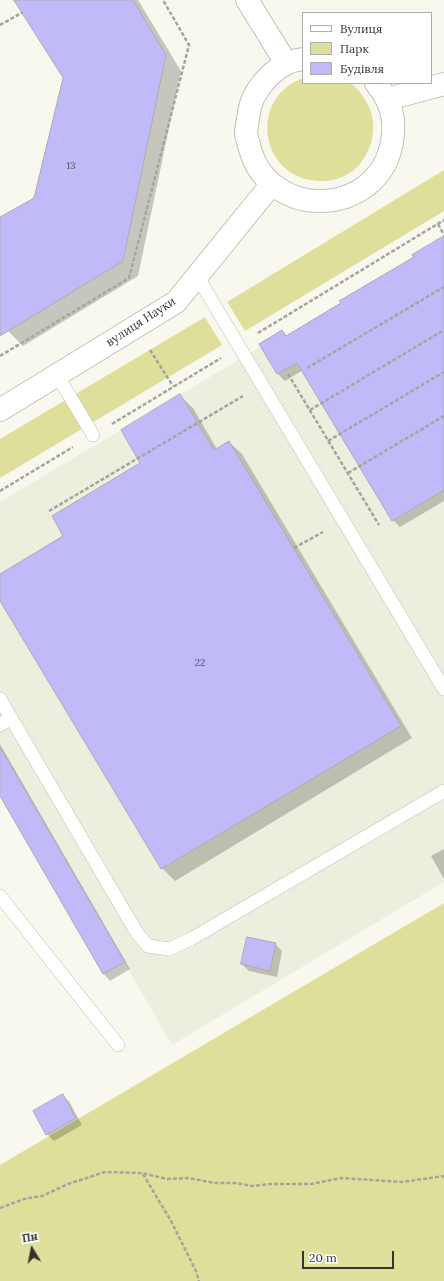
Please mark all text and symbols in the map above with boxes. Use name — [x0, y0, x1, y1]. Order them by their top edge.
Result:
legend — [302, 12, 432, 84]
text: Вулиця — [340, 21, 382, 36]
text: Парк — [340, 41, 369, 56]
text: Будівля — [340, 61, 384, 76]
house number: 13 — [66, 160, 76, 172]
street label: вулиця Науки — [104, 294, 178, 350]
house number: 22 — [195, 657, 205, 669]
north arrow — [12, 1229, 52, 1269]
text: Пн — [21, 1229, 39, 1245]
scale bar — [304, 1243, 396, 1269]
text: 20 m — [309, 1250, 337, 1265]

